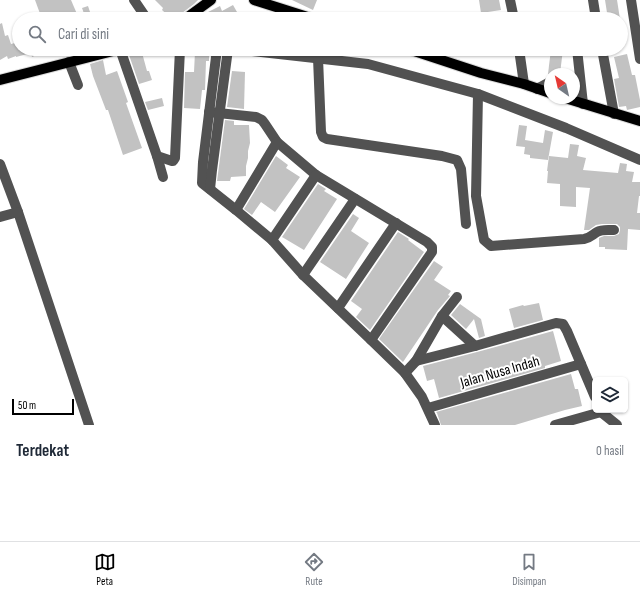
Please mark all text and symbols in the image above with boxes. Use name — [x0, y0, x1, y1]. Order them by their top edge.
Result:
search box — [12, 12, 628, 56]
icon: search — [26, 23, 48, 45]
text: Cari di sini — [58, 25, 109, 44]
north arrow — [544, 68, 580, 104]
street label: Jalan Nusa Indah — [457, 352, 542, 393]
map controls — [592, 377, 628, 413]
button: layers — [592, 377, 628, 413]
scale bar — [12, 397, 74, 416]
text: 50 m — [18, 399, 36, 412]
text: Terdekat — [16, 441, 69, 461]
text: 0 hasil — [596, 443, 624, 459]
tab: Peta — [94, 551, 116, 588]
tab: Rute — [303, 551, 325, 588]
tab: Disimpan — [512, 551, 546, 588]

